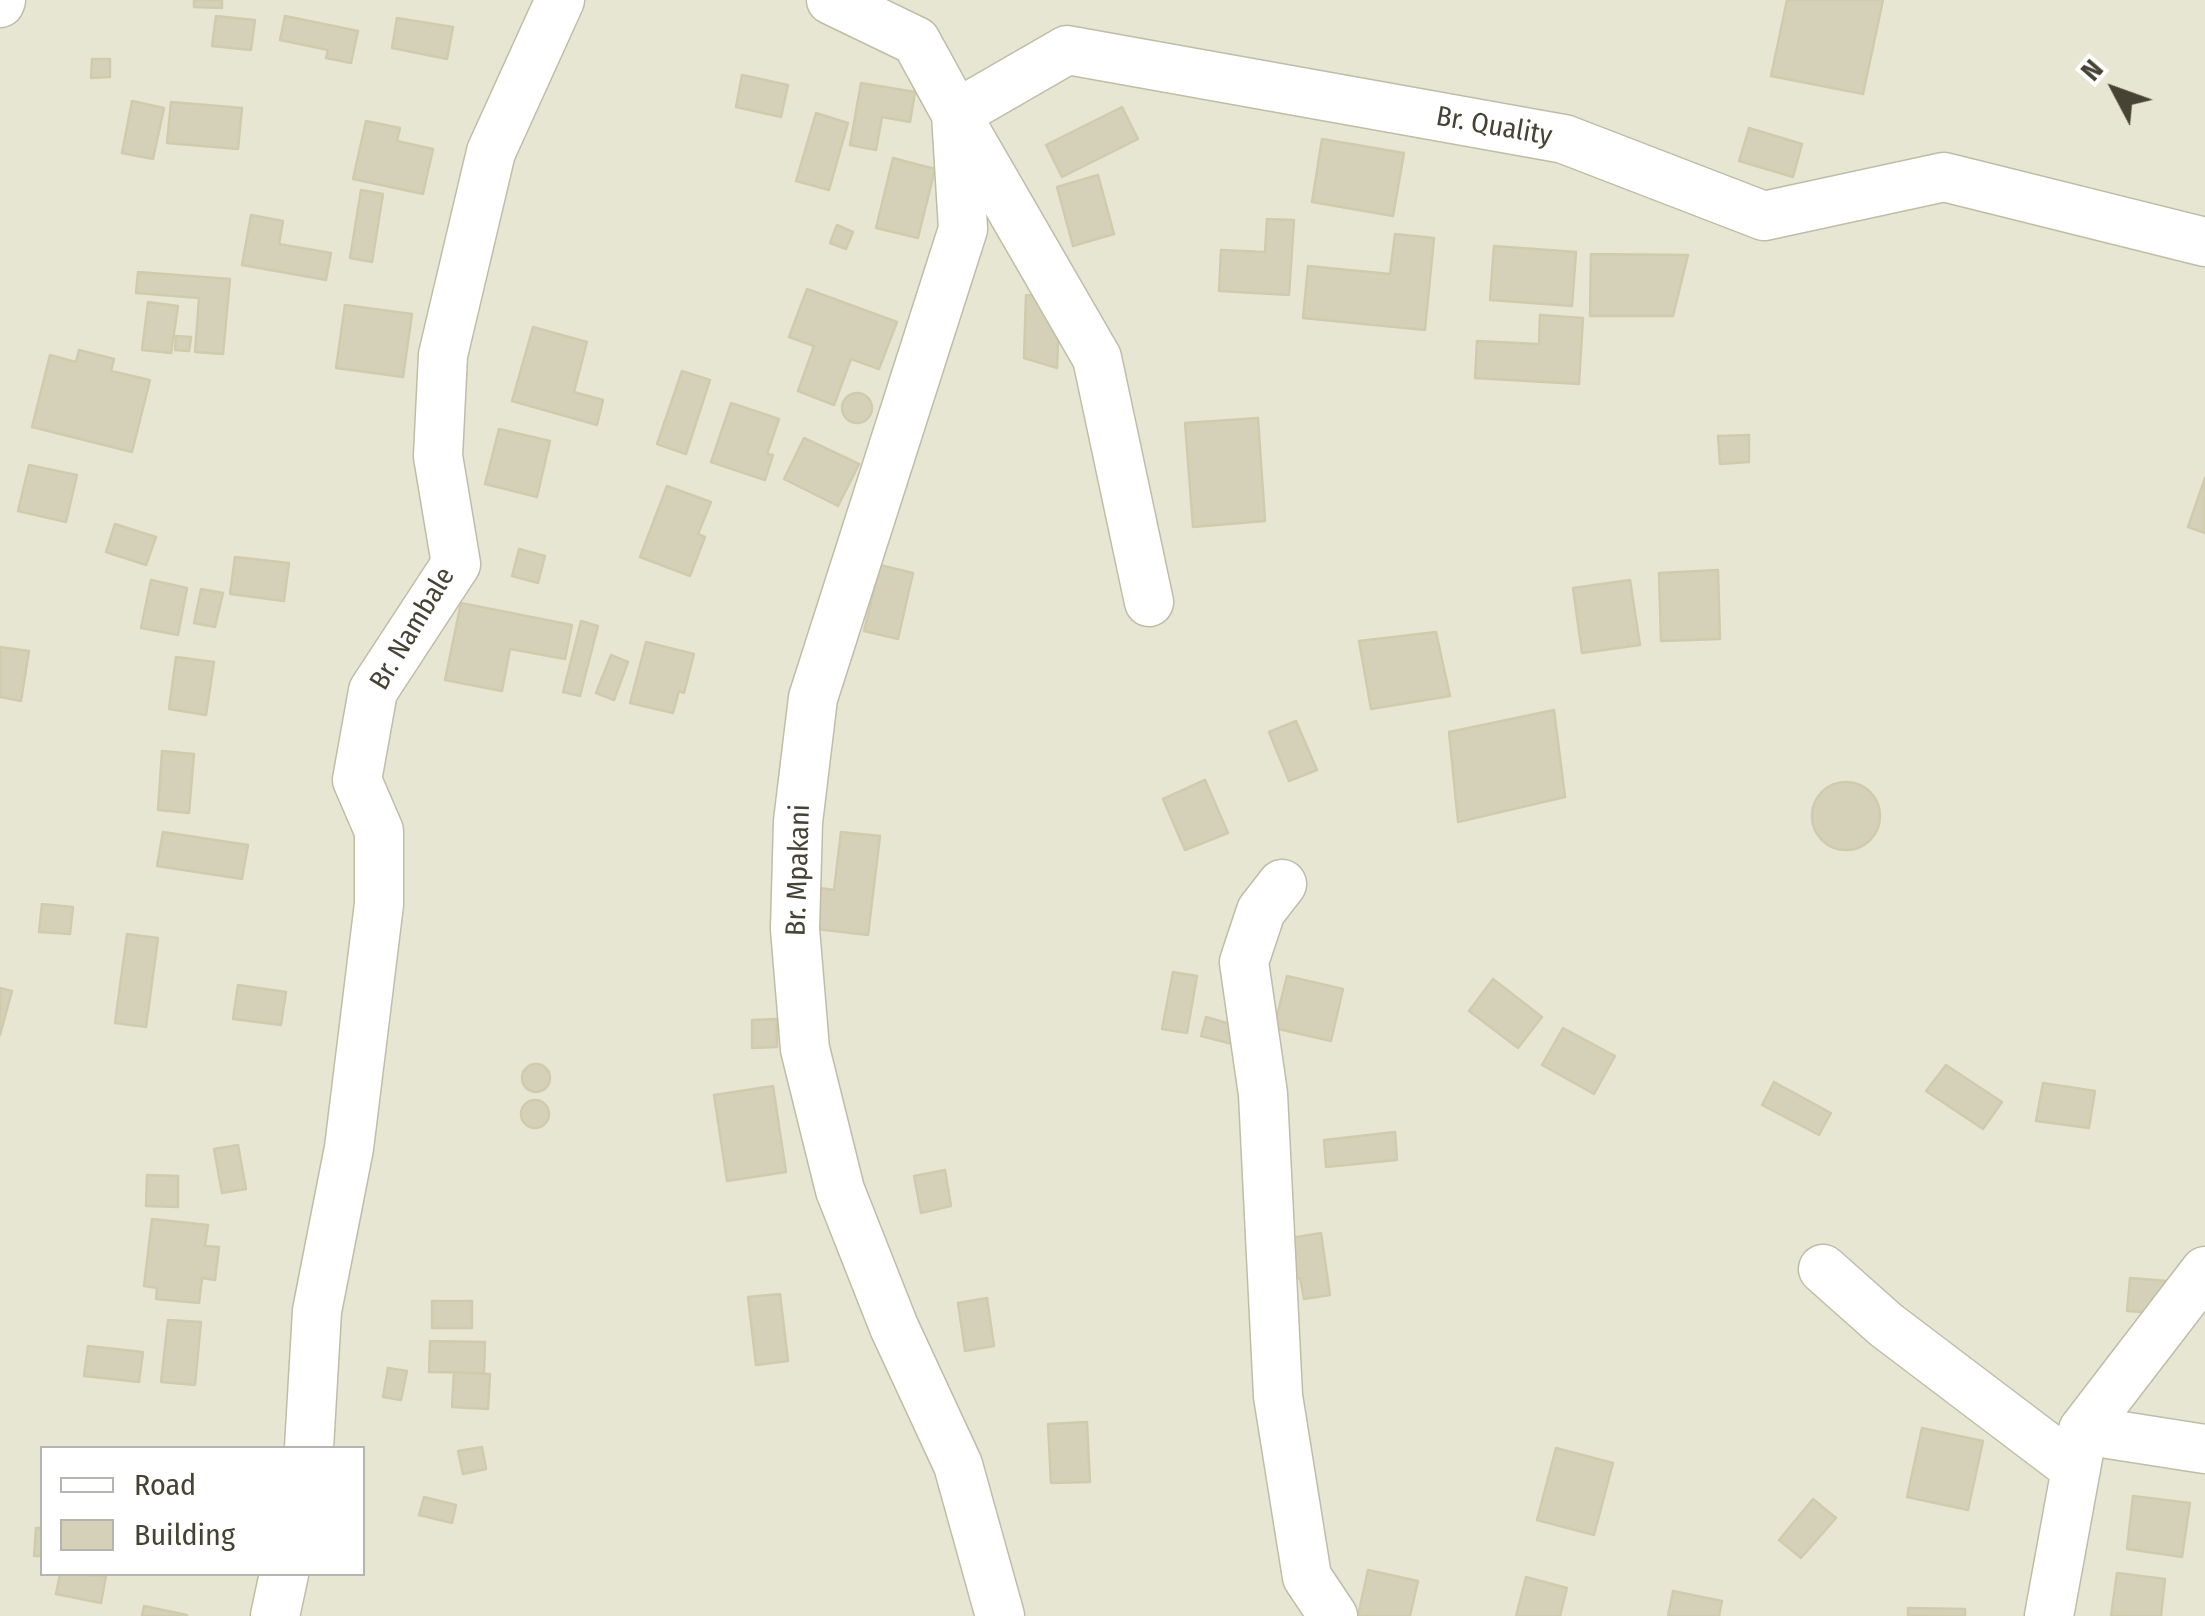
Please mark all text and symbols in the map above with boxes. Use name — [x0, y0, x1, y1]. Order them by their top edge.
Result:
north arrow — [2065, 40, 2165, 140]
text: N — [2074, 53, 2110, 87]
street label: Br. Quality — [1433, 100, 1555, 154]
street label: Br. Nambale — [363, 562, 463, 696]
street label: Br. Mpakani — [780, 804, 818, 936]
legend — [40, 1446, 365, 1576]
text: Road — [134, 1467, 196, 1503]
text: Building — [134, 1517, 235, 1553]

